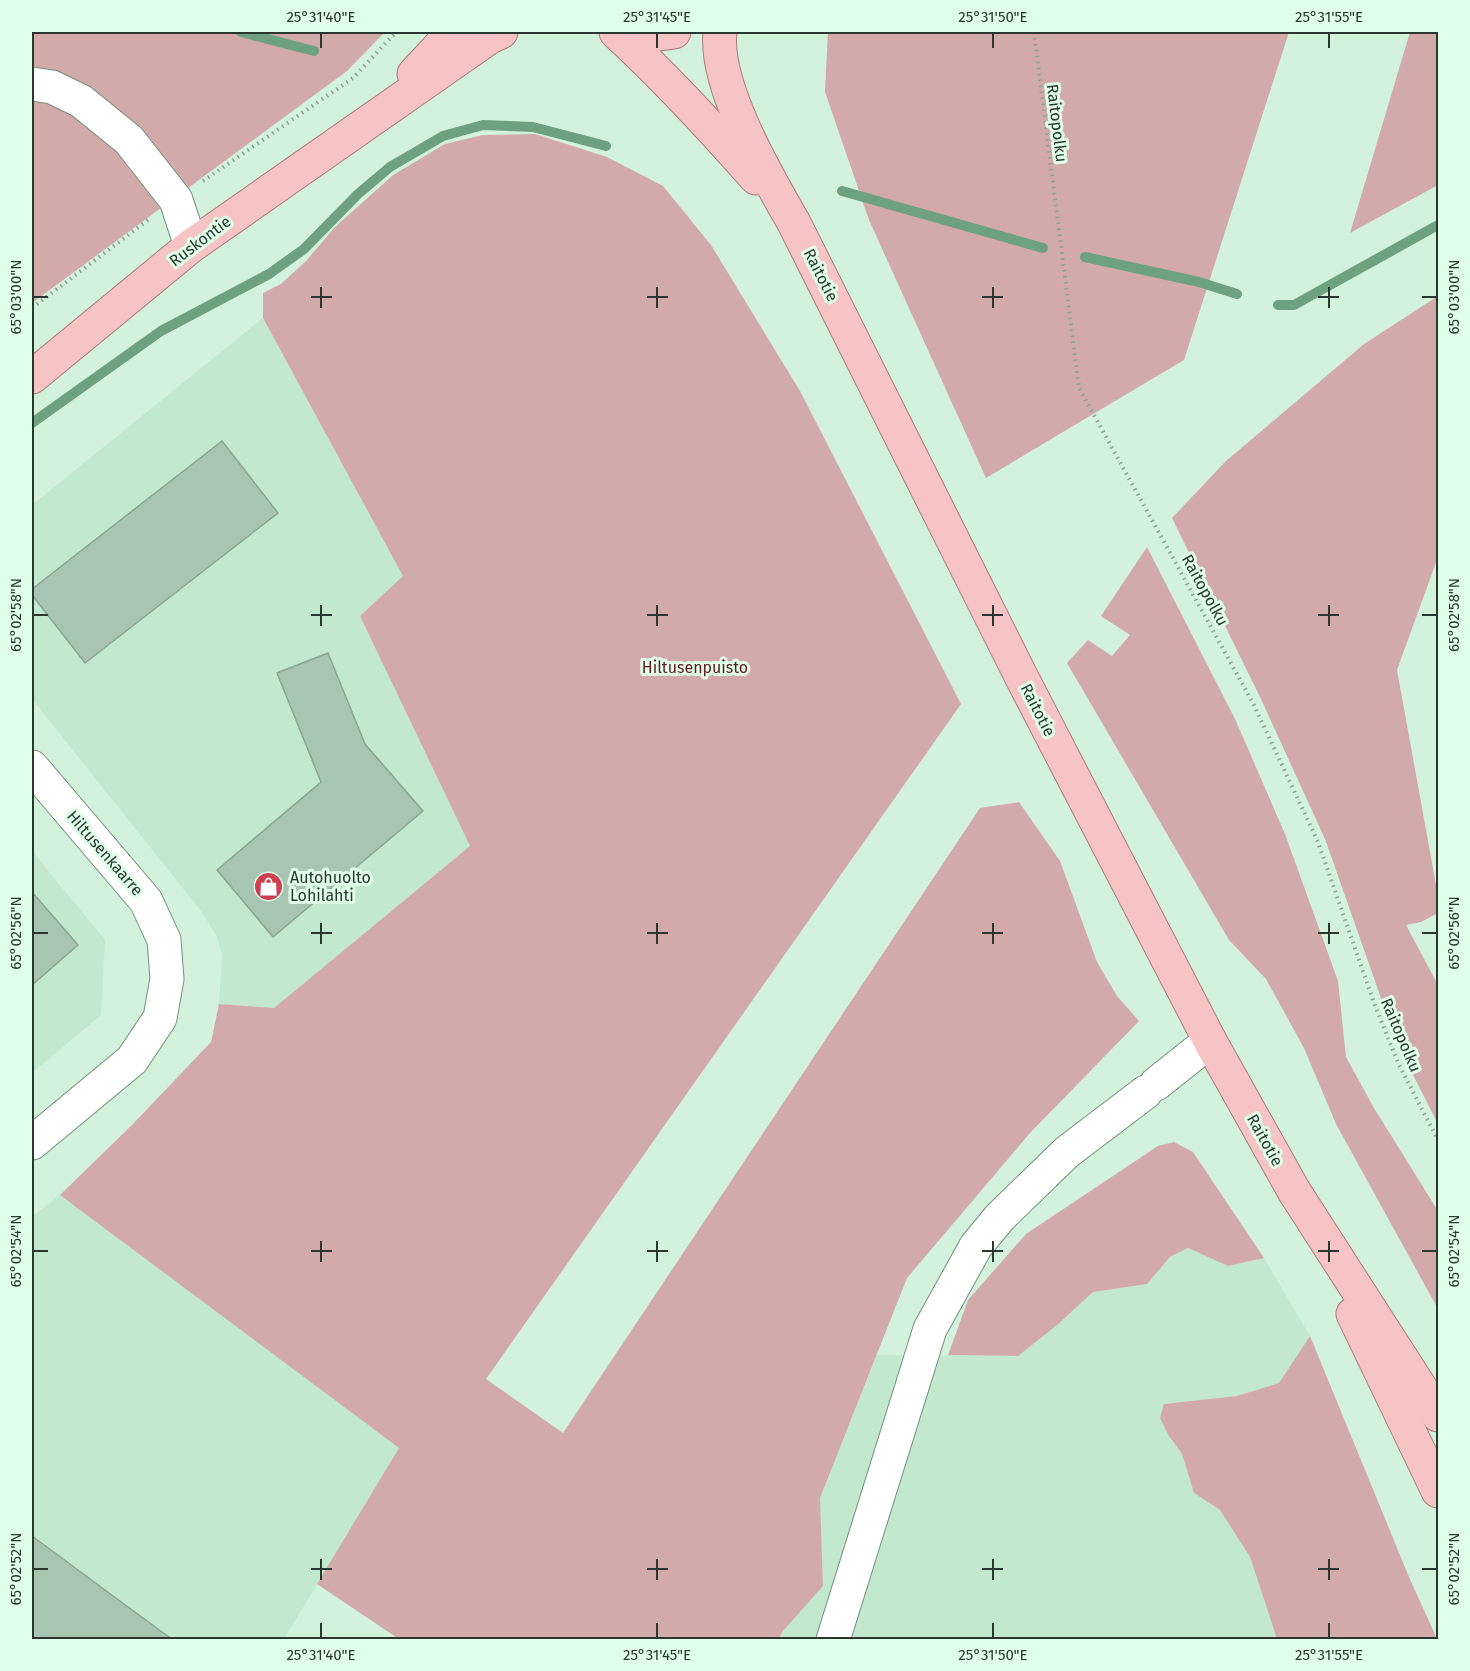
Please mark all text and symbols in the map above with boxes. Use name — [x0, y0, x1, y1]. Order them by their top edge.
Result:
text: 25°31'40"E — [286, 8, 356, 26]
text: 25°31'45"E — [623, 8, 691, 26]
text: 25°31'50"E — [958, 8, 1028, 26]
text: 25°31'55"E — [1295, 8, 1363, 26]
street label: Raitopolku — [1043, 83, 1071, 163]
street label: Ruskontie — [165, 212, 235, 270]
street label: Raitotie — [800, 245, 842, 305]
text: 65°03'00"N — [7, 260, 25, 334]
text: 65°03'00"N — [1445, 260, 1463, 334]
street label: Raitopolku — [1178, 551, 1232, 629]
text: 65°02'58"N — [7, 578, 25, 652]
text: 65°02'58"N — [1445, 578, 1463, 652]
park label: Hiltusenpuisto — [642, 658, 748, 677]
street label: Raitotie — [1017, 680, 1059, 740]
street label: Hiltusenkaarre — [63, 807, 147, 899]
place label: Autohuolto Lohilahti — [290, 868, 371, 905]
shop icon: Autohuolto Lohilahti — [253, 870, 285, 902]
text: 65°02'56"N — [7, 896, 25, 970]
text: 65°02'56"N — [1445, 896, 1463, 970]
street label: Raitopolku — [1377, 995, 1425, 1075]
street label: Raitotie — [1243, 1111, 1287, 1169]
text: 65°02'54"N — [7, 1214, 25, 1288]
text: 65°02'54"N — [1445, 1214, 1463, 1288]
text: 65°02'52"N — [7, 1532, 25, 1606]
text: 65°02'52"N — [1445, 1532, 1463, 1606]
text: 25°31'40"E — [286, 1646, 356, 1664]
text: 25°31'45"E — [623, 1646, 691, 1664]
text: 25°31'50"E — [958, 1646, 1028, 1664]
text: 25°31'55"E — [1295, 1646, 1363, 1664]

